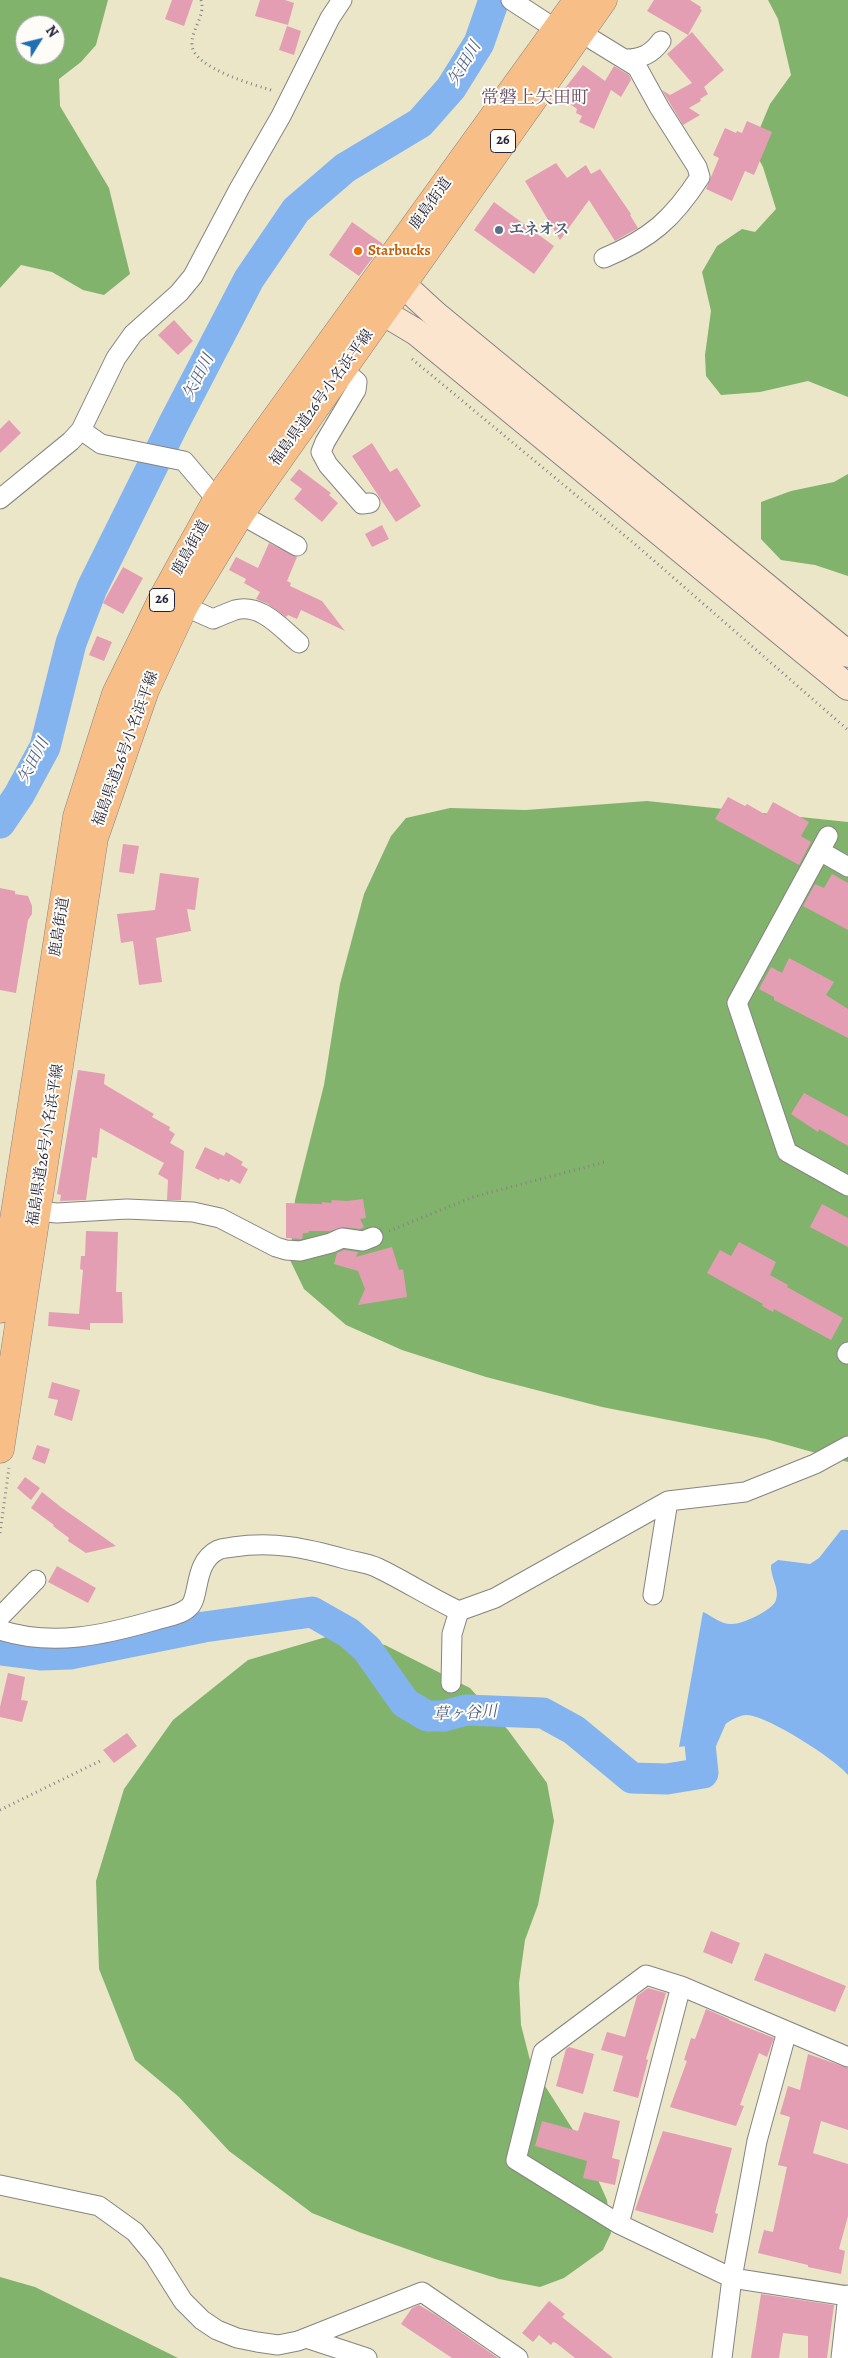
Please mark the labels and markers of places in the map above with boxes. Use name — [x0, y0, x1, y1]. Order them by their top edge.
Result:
place label: エネオス — [509, 221, 569, 239]
marker: エネオス — [493, 224, 505, 236]
place label: Starbucks — [368, 242, 430, 260]
marker: Starbucks — [352, 245, 364, 257]

